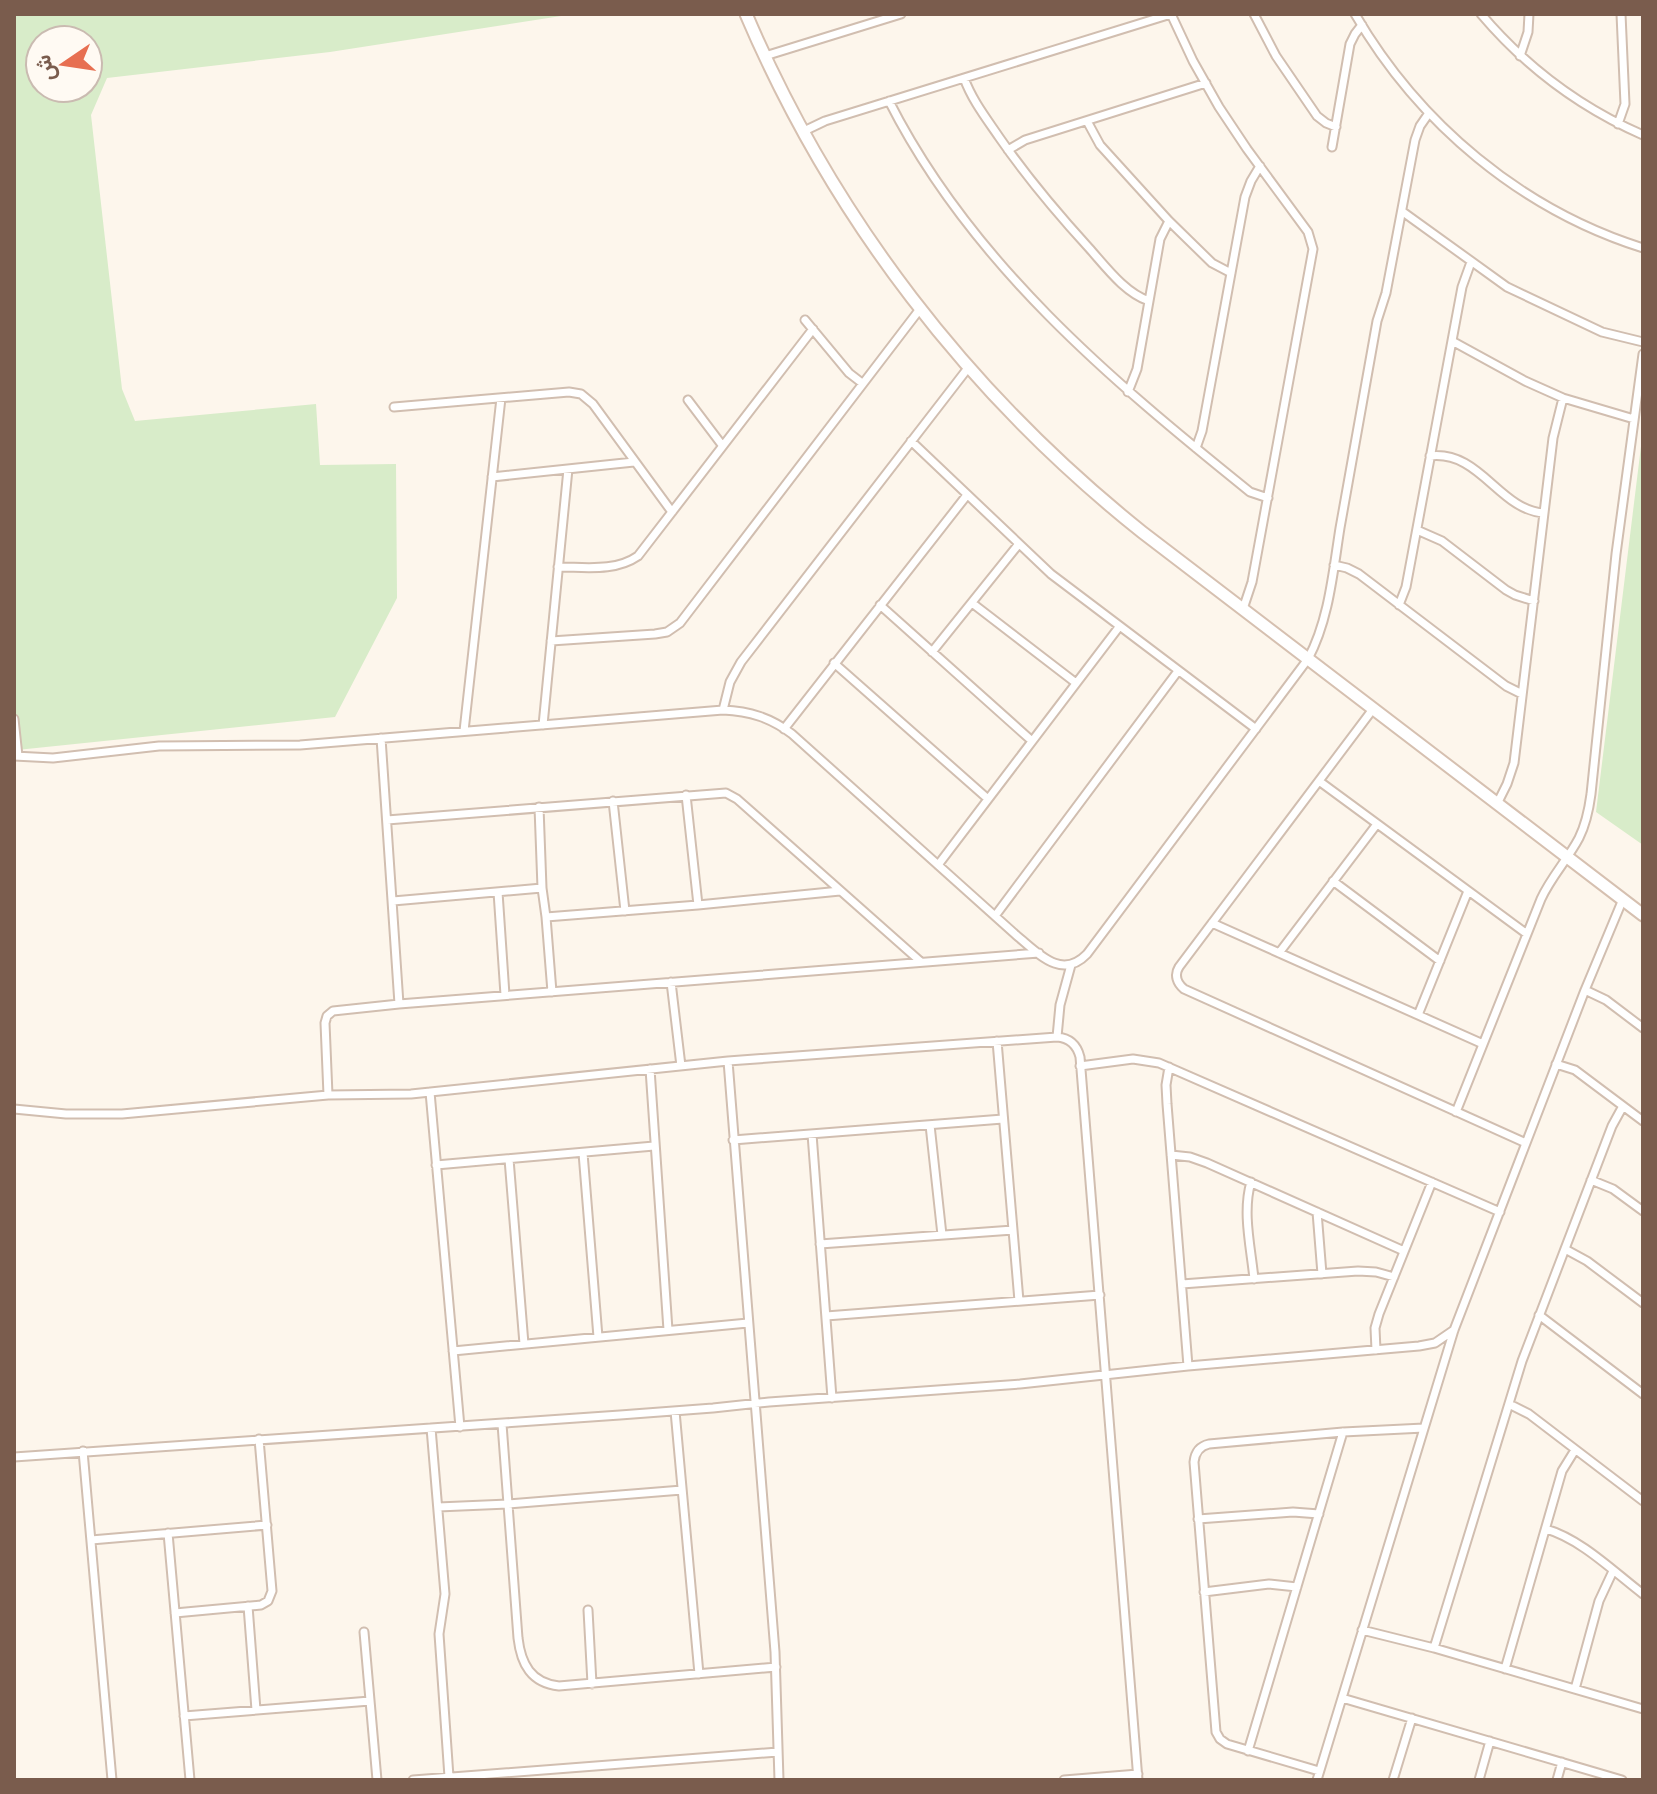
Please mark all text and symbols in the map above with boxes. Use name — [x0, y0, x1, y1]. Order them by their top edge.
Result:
north arrow — [24, 24, 104, 104]
text: ش — [28, 52, 61, 85]

